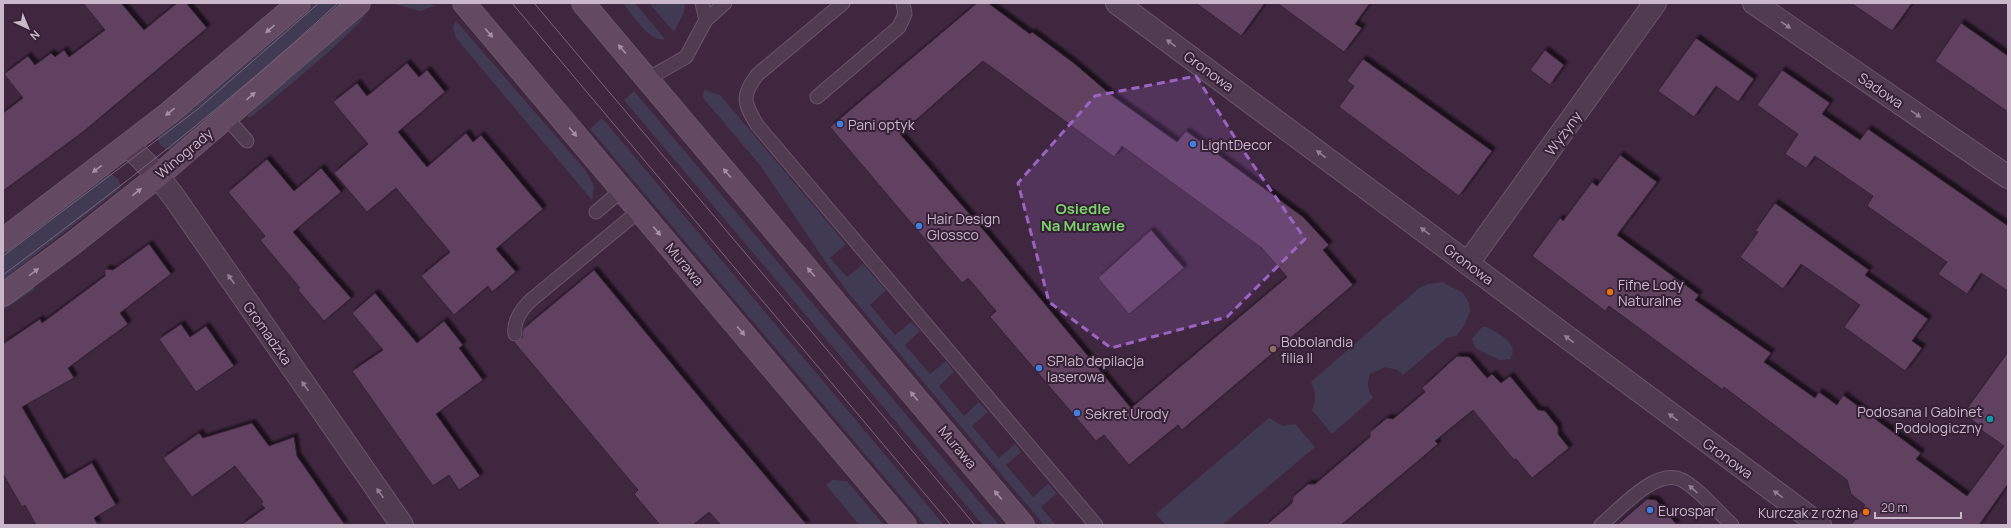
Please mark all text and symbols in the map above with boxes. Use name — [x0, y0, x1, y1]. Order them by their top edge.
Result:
north arrow — [8, 8, 48, 48]
one-way arrow — [1781, 21, 1791, 29]
one-way arrow — [265, 24, 275, 33]
text: N — [27, 27, 43, 44]
one-way arrow — [485, 27, 494, 38]
one-way arrow — [1166, 39, 1177, 47]
one-way arrow — [618, 43, 627, 54]
street label: Gronowa — [1180, 46, 1238, 96]
street label: Sadowa — [1855, 68, 1907, 112]
one-way arrow — [246, 91, 256, 100]
street label: Wyżyny — [1540, 107, 1586, 159]
one-way arrow — [165, 108, 175, 116]
one-way arrow — [1911, 110, 1922, 118]
place label: Pani optyk — [848, 115, 916, 134]
marker: Pani optyk — [835, 119, 845, 129]
street label: Winogrady — [151, 123, 217, 183]
one-way arrow — [569, 127, 578, 137]
place label: LightDecor — [1201, 135, 1272, 154]
marker: LightDecor — [1188, 139, 1198, 149]
one-way arrow — [1316, 150, 1326, 158]
one-way arrow — [92, 165, 103, 173]
one-way arrow — [722, 167, 731, 178]
one-way arrow — [132, 188, 142, 197]
district label: Osiedle Na Murawie — [1041, 198, 1125, 236]
place label: Hair Design Glossco — [927, 209, 1000, 244]
marker: Hair Design Glossco — [914, 221, 924, 231]
one-way arrow — [653, 226, 662, 237]
one-way arrow — [1420, 227, 1431, 235]
street label: Murawa — [662, 239, 708, 289]
street label: Gronowa — [1440, 239, 1498, 289]
one-way arrow — [806, 267, 815, 277]
one-way arrow — [29, 268, 40, 276]
one-way arrow — [227, 274, 235, 285]
place label: Fifne Lody Naturalne — [1618, 275, 1684, 310]
marker: Fifne Lody Naturalne — [1605, 287, 1615, 297]
street label: Gromadzka — [239, 298, 297, 368]
one-way arrow — [736, 325, 745, 336]
place label: Bobolandia filia II — [1281, 332, 1353, 367]
one-way arrow — [1563, 334, 1574, 343]
marker: Bobolandia filia II — [1268, 344, 1278, 354]
place label: SPlab depilacja laserowa — [1047, 351, 1144, 386]
marker: SPlab depilacja laserowa — [1034, 363, 1044, 373]
one-way arrow — [301, 381, 309, 391]
one-way arrow — [910, 390, 919, 401]
place label: Podosana | Gabinet Podologiczny — [1857, 402, 1983, 437]
place label: Sekret Urody — [1085, 404, 1170, 423]
marker: Sekret Urody — [1072, 408, 1082, 418]
one-way arrow — [1667, 413, 1678, 421]
marker: Podosana | Gabinet Podologiczny — [1985, 414, 1995, 424]
street label: Murawa — [935, 422, 981, 472]
street label: Gronowa — [1699, 433, 1757, 483]
one-way arrow — [1688, 484, 1698, 493]
one-way arrow — [376, 488, 384, 498]
one-way arrow — [994, 490, 1003, 500]
one-way arrow — [1772, 490, 1783, 498]
scale bar — [1875, 494, 1961, 520]
text: 20 m — [1881, 499, 1908, 516]
place label: Eurospar — [1658, 501, 1716, 520]
place label: Kurczak z rożna — [1758, 503, 1858, 522]
marker: Eurospar — [1645, 505, 1655, 515]
marker: Kurczak z rożna — [1861, 507, 1871, 517]

